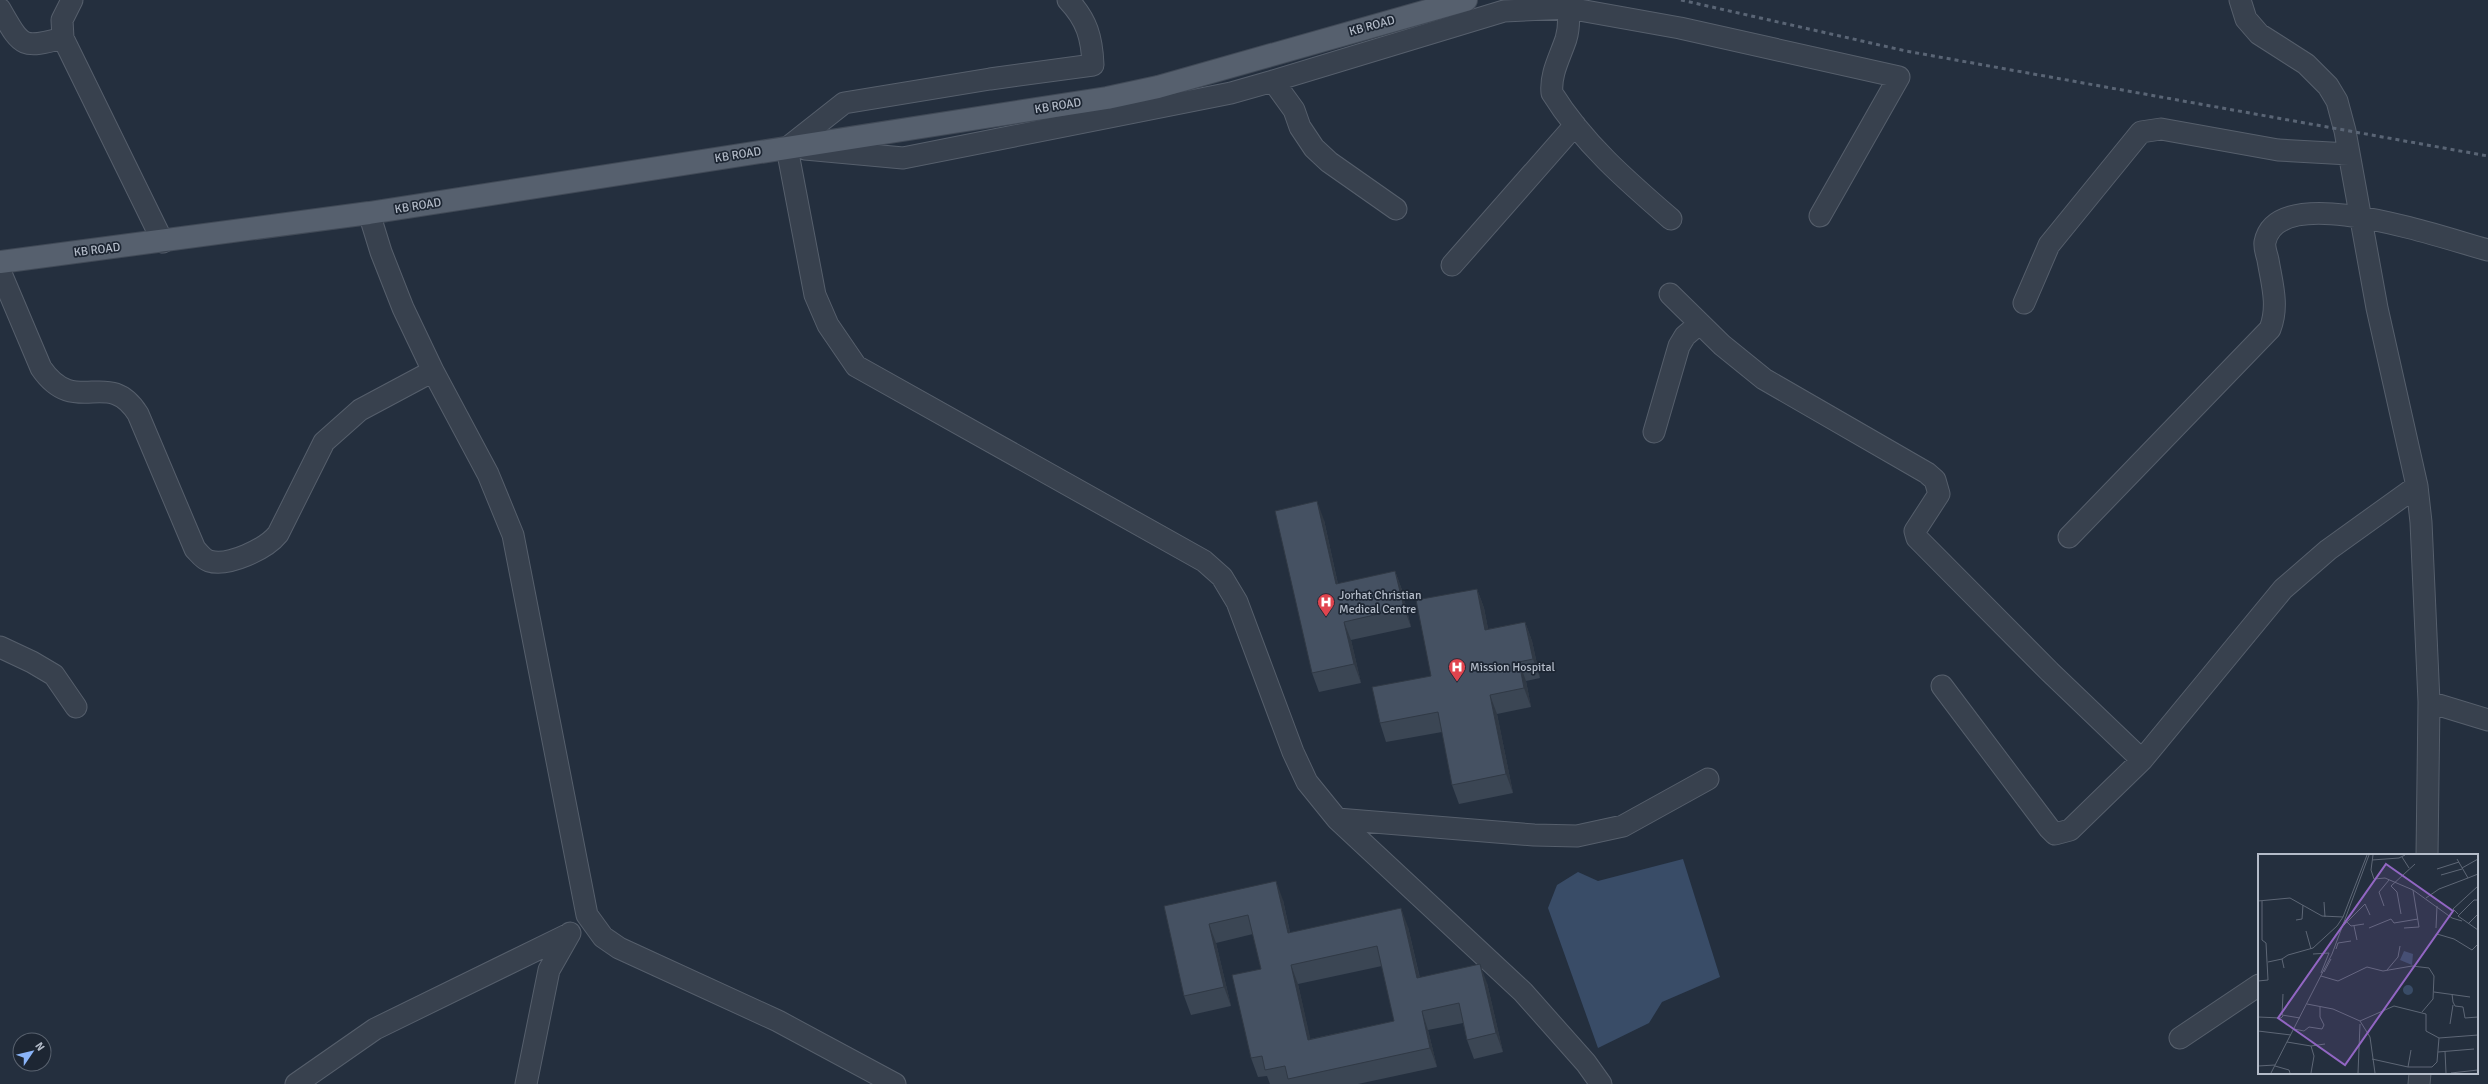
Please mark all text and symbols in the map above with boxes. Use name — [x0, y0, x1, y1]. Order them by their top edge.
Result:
street label: KB ROAD — [1347, 13, 1397, 39]
street label: KB ROAD — [1034, 95, 1083, 117]
street label: KB ROAD — [714, 144, 763, 166]
street label: KB ROAD — [394, 195, 443, 217]
street label: KB ROAD — [73, 240, 121, 260]
place label: Jorhat Christian Medical Centre — [1339, 588, 1421, 617]
hospital icon: Jorhat Christian Medical Centre — [1316, 592, 1336, 617]
hospital icon: Mission Hospital — [1447, 657, 1467, 682]
place label: Mission Hospital — [1470, 660, 1556, 675]
inset map — [2258, 854, 2478, 1074]
north arrow — [12, 1032, 52, 1072]
text: N — [32, 1040, 47, 1053]

